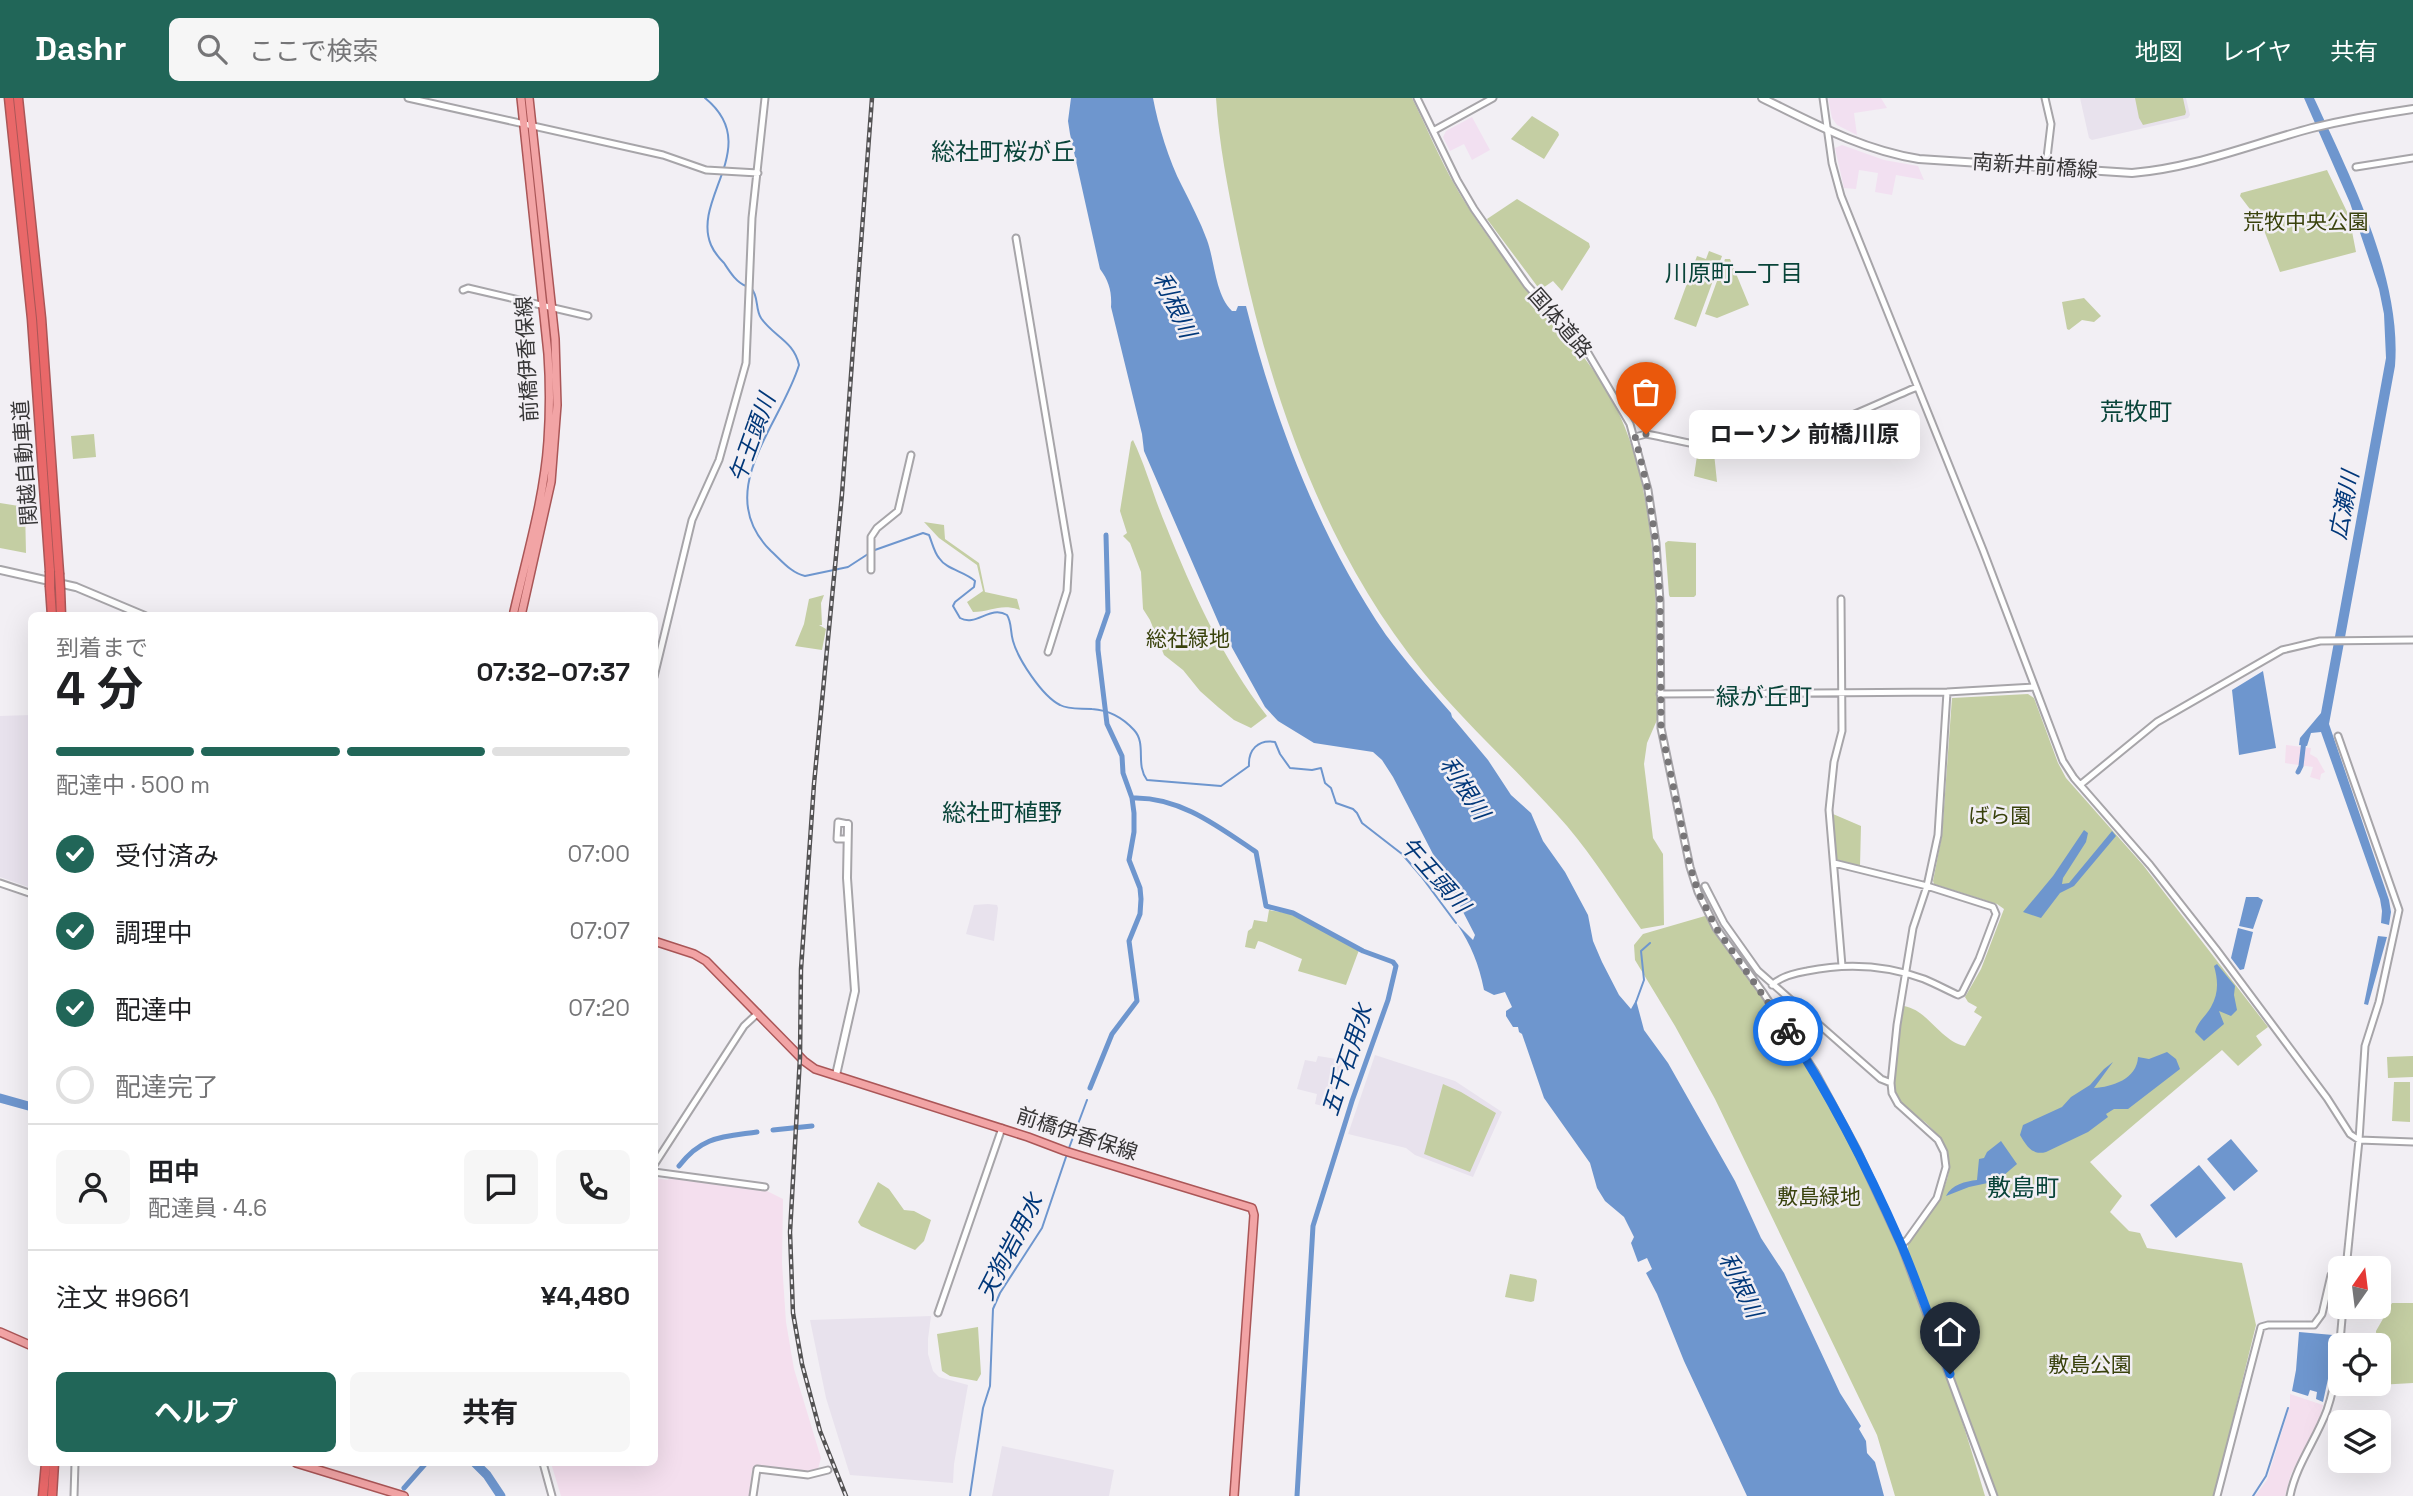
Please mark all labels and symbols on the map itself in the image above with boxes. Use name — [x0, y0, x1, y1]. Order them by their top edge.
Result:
district label: 総社町桜が丘 — [931, 136, 1075, 167]
street label: 南新井前橋線 — [1971, 148, 2099, 183]
park label: 荒牧中央公園 — [2243, 208, 2369, 235]
district label: 川原町一丁目 — [1665, 258, 1803, 288]
water label: 利根川 — [1147, 267, 1204, 345]
street label: 国体道路 — [1523, 282, 1598, 363]
street label: 前橋伊香保線 — [510, 295, 543, 423]
pin — [1616, 362, 1676, 434]
water label: 午王頭川 — [722, 387, 783, 486]
district label: 荒牧町 — [2100, 396, 2172, 427]
street label: 関越自動車道 — [7, 399, 42, 527]
callout: ローソン 前橋川原 — [1688, 410, 1919, 458]
water label: 広瀬川 — [2323, 465, 2366, 542]
park label: 総社緑地 — [1146, 625, 1230, 652]
district label: 緑が丘町 — [1716, 681, 1812, 712]
water label: 利根川 — [1434, 751, 1498, 828]
district label: 総社町植野 — [942, 797, 1062, 828]
park label: ばら園 — [1969, 802, 2032, 829]
water label: 午王頭川 — [1394, 830, 1478, 922]
courier — [1753, 996, 1823, 1066]
water label: 五千石用水 — [1315, 998, 1380, 1119]
street label: 前橋伊香保線 — [1013, 1101, 1141, 1166]
district label: 敷島町 — [1987, 1172, 2059, 1203]
park label: 敷島緑地 — [1777, 1183, 1861, 1210]
water label: 天狗岩用水 — [971, 1186, 1051, 1305]
water label: 利根川 — [1712, 1247, 1771, 1325]
north arrow — [2328, 1256, 2390, 1320]
pin — [1920, 1302, 1980, 1374]
park label: 敷島公園 — [2048, 1351, 2132, 1378]

